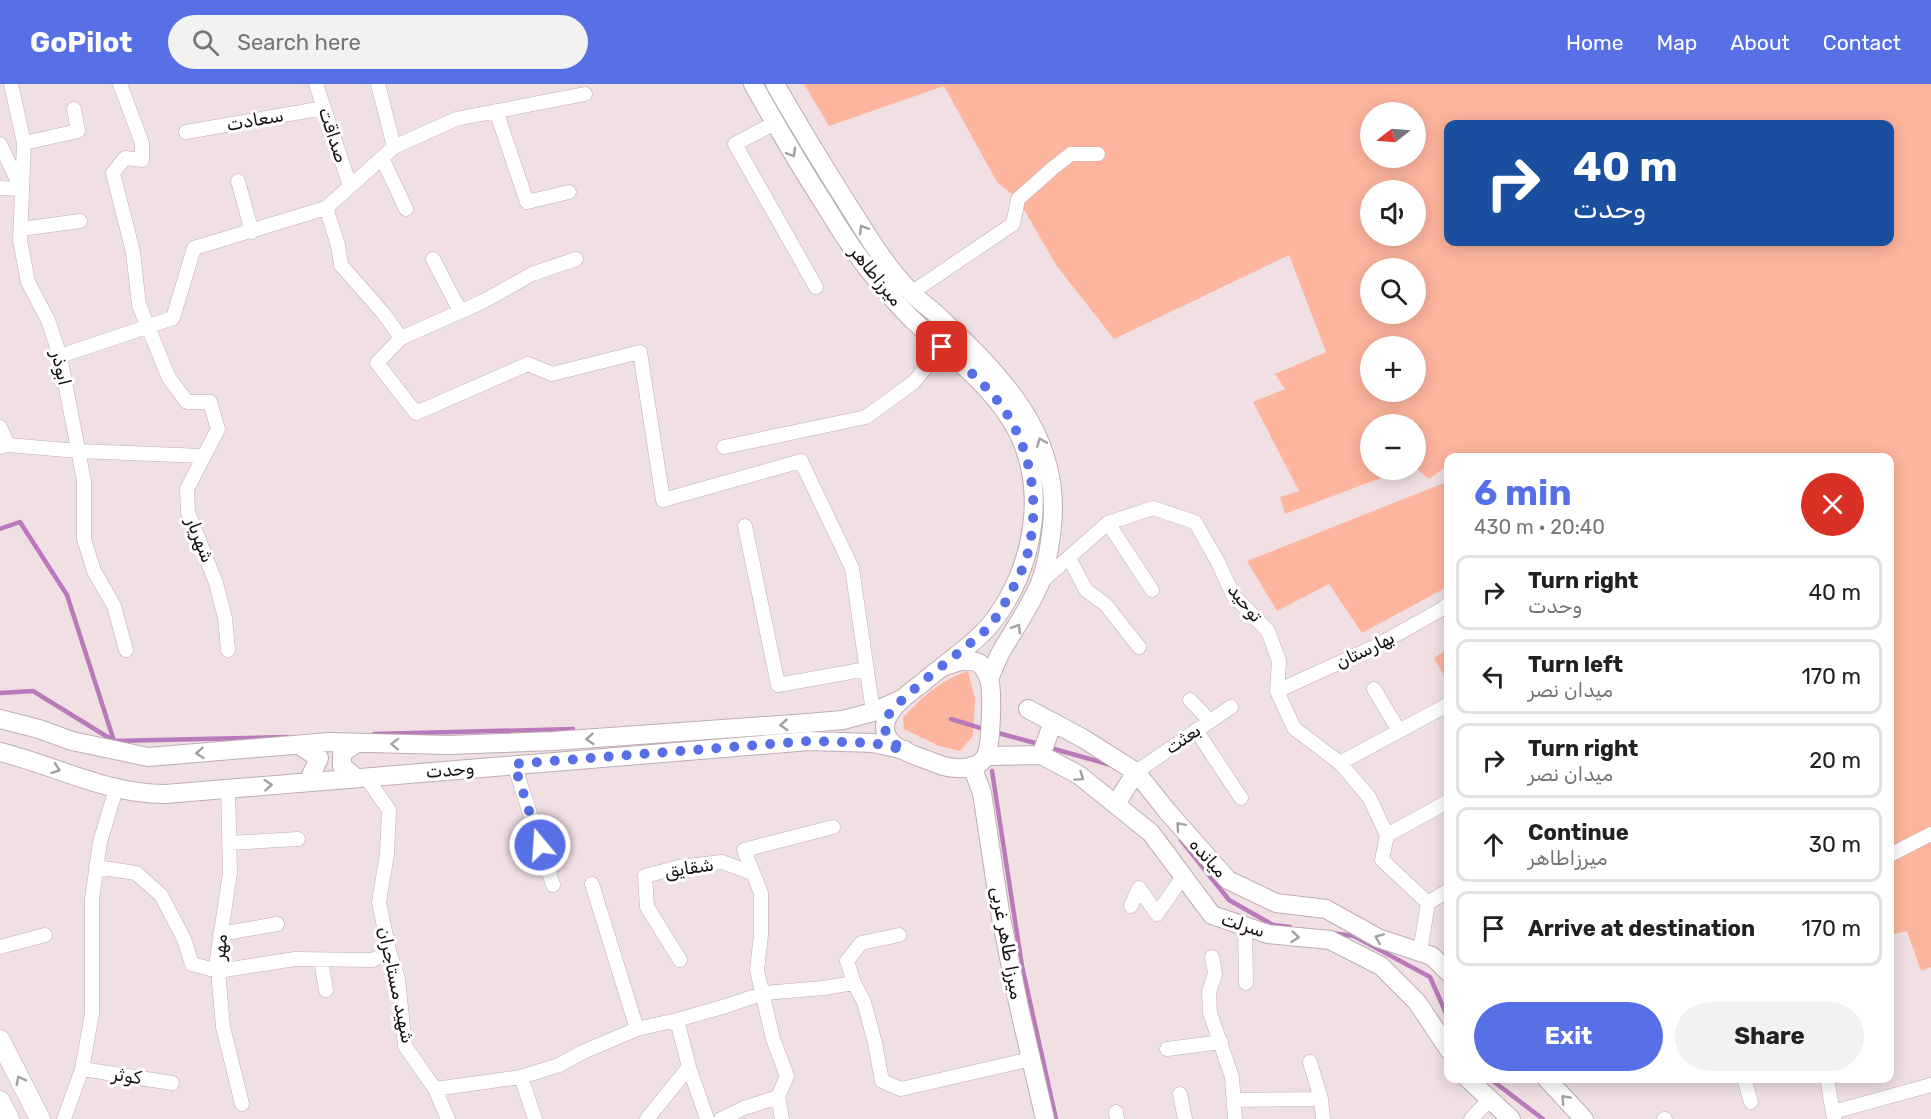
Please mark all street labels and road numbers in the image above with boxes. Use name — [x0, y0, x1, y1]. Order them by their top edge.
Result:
street label: سعادت — [225, 104, 285, 136]
street label: صداقت — [314, 104, 352, 166]
street label: میرزاطاهر — [844, 240, 907, 311]
street label: ابوذر — [46, 348, 76, 388]
street label: شهریار — [181, 513, 219, 566]
street label: توحید — [1223, 579, 1267, 627]
street label: بهارستان — [1332, 626, 1398, 674]
street label: بعثت — [1161, 719, 1205, 759]
street label: وحدت — [425, 757, 475, 783]
street label: میانده — [1185, 834, 1231, 882]
street label: شقایق — [663, 853, 715, 883]
street label: میرزا طاهر غربی — [986, 885, 1028, 1001]
street label: سرلت — [1218, 908, 1268, 942]
street label: شهید مستاجران — [373, 925, 419, 1045]
street label: مهر — [208, 933, 232, 962]
street label: کوثر — [110, 1063, 143, 1089]

